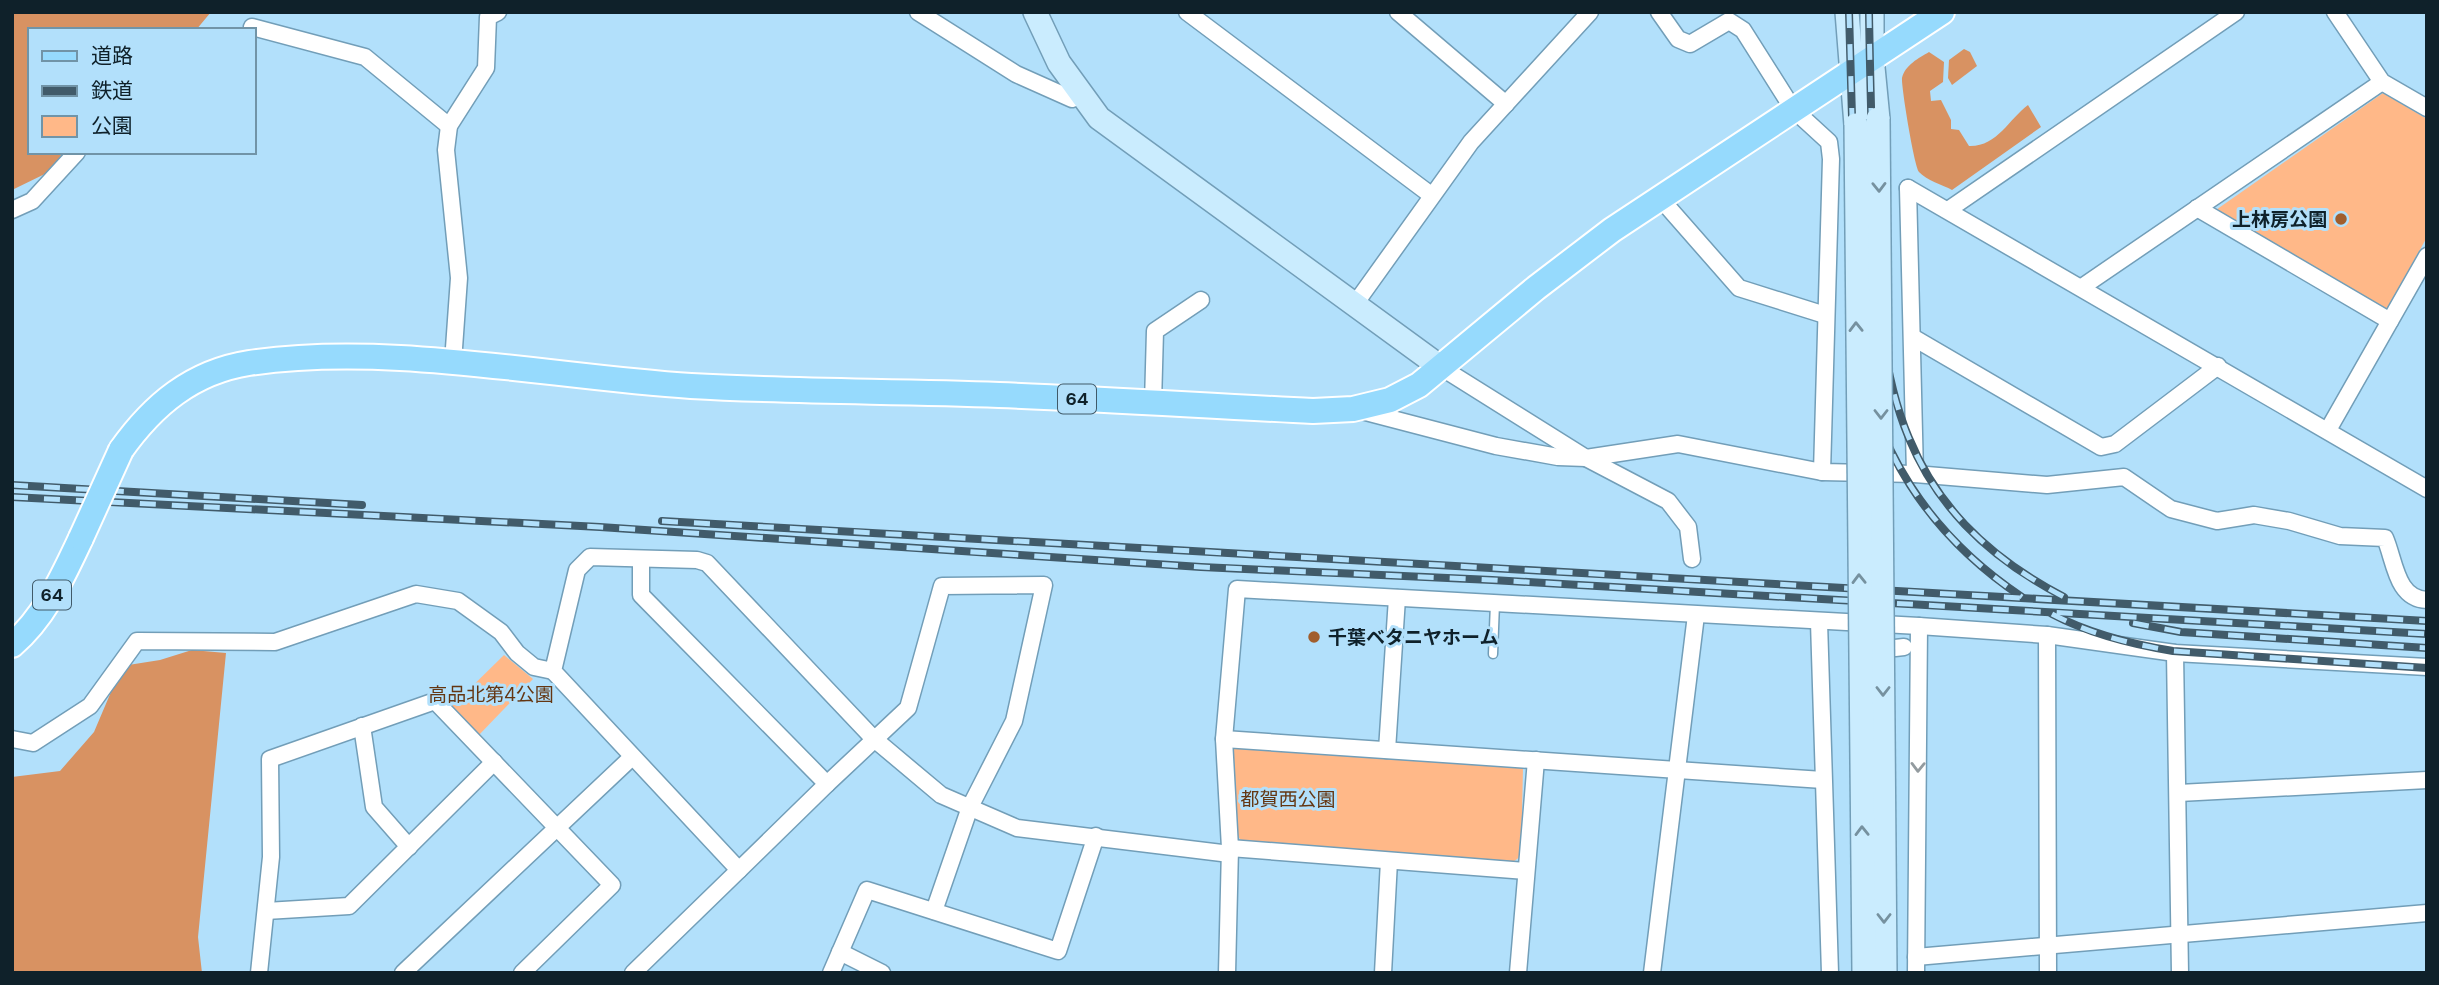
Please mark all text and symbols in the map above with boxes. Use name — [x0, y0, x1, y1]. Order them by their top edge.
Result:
legend — [28, 28, 256, 154]
text: 道路 — [91, 42, 133, 70]
text: 鉄道 — [91, 77, 133, 105]
text: 公園 — [91, 112, 133, 140]
one-way arrow — [1871, 182, 1887, 193]
place label: 上林房公園 — [2232, 207, 2327, 232]
marker: 上林房公園 — [2333, 211, 2349, 227]
one-way arrow — [1849, 321, 1864, 332]
road number: 64 — [1058, 384, 1096, 414]
one-way arrow — [1873, 410, 1889, 420]
one-way arrow — [1852, 573, 1867, 584]
road number: 64 — [33, 580, 71, 610]
place label: 千葉ベタニヤホーム — [1328, 625, 1498, 650]
marker: 千葉ベタニヤホーム — [1306, 629, 1322, 645]
park label: 高品北第4公園 — [428, 682, 554, 707]
one-way arrow — [1875, 686, 1891, 697]
one-way arrow — [1910, 762, 1926, 773]
park label: 都賀西公園 — [1240, 787, 1336, 812]
one-way arrow — [1855, 825, 1870, 836]
one-way arrow — [1877, 913, 1892, 924]

